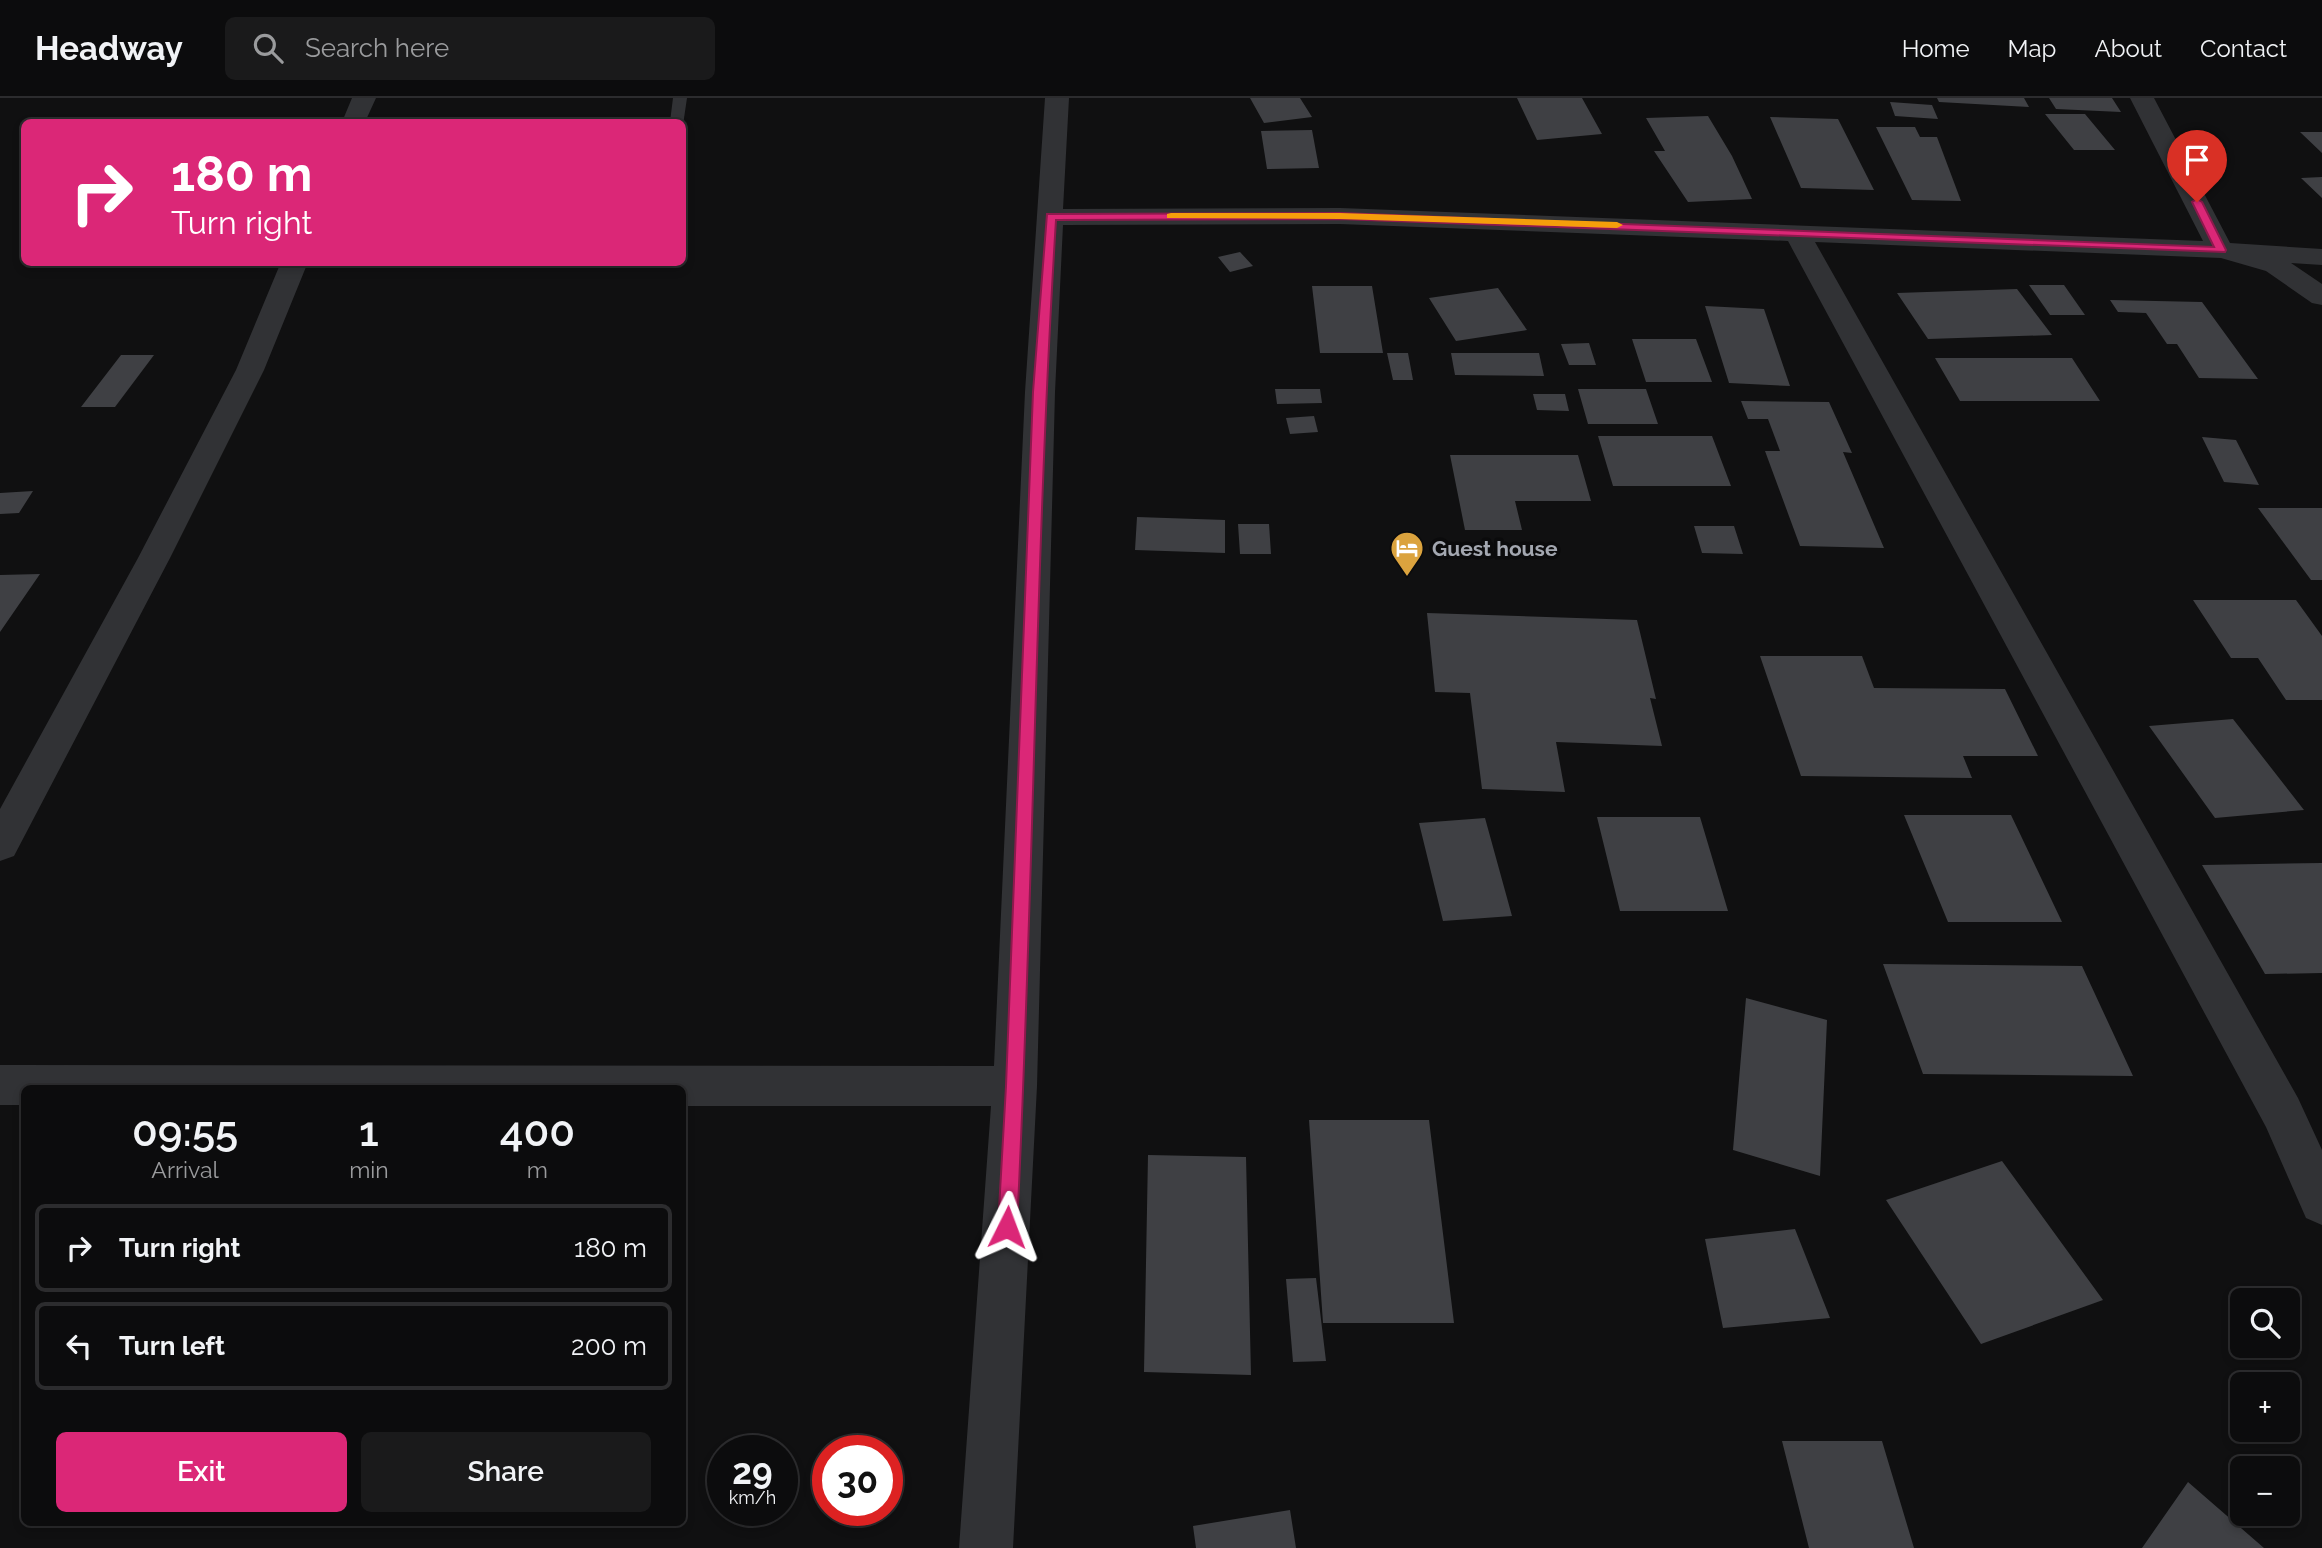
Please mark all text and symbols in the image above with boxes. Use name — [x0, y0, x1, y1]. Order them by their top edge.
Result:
search box — [225, 17, 715, 80]
text: Headway — [35, 29, 183, 68]
icon: search — [249, 29, 287, 67]
text: Search here — [305, 33, 449, 63]
text: Home — [1902, 34, 1970, 63]
text: Map — [2008, 34, 2056, 63]
text: About — [2094, 34, 2162, 63]
text: Contact — [2200, 34, 2287, 63]
pin — [2167, 130, 2227, 202]
icon: arrive — [2178, 141, 2216, 179]
text: 180 m — [171, 145, 312, 202]
icon: right — [56, 147, 147, 238]
text: Turn right — [171, 204, 312, 241]
hotel icon: Guest house — [1388, 529, 1426, 578]
place label: Guest house — [1432, 536, 1558, 561]
text: 09:55 — [132, 1107, 238, 1156]
text: 1 — [359, 1107, 379, 1156]
text: 400 — [500, 1107, 575, 1156]
text: Arrival — [151, 1156, 219, 1183]
text: min — [349, 1156, 389, 1183]
text: m — [527, 1156, 548, 1183]
position arrow — [970, 1190, 1044, 1264]
icon: right — [60, 1229, 98, 1267]
text: Turn right — [119, 1233, 240, 1263]
text: 180 m — [574, 1233, 647, 1263]
map controls — [2230, 1288, 2300, 1526]
button: search — [2230, 1288, 2300, 1358]
icon: left — [60, 1327, 98, 1365]
text: Turn left — [119, 1331, 225, 1361]
text: 200 m — [571, 1331, 647, 1361]
button: + — [2230, 1372, 2300, 1442]
button: Exit — [56, 1432, 347, 1512]
button: Share — [361, 1432, 651, 1512]
speed limit sign: 30 — [812, 1435, 903, 1526]
text: 29 — [732, 1451, 773, 1492]
button: − — [2230, 1456, 2300, 1526]
text: km/h — [729, 1487, 776, 1508]

